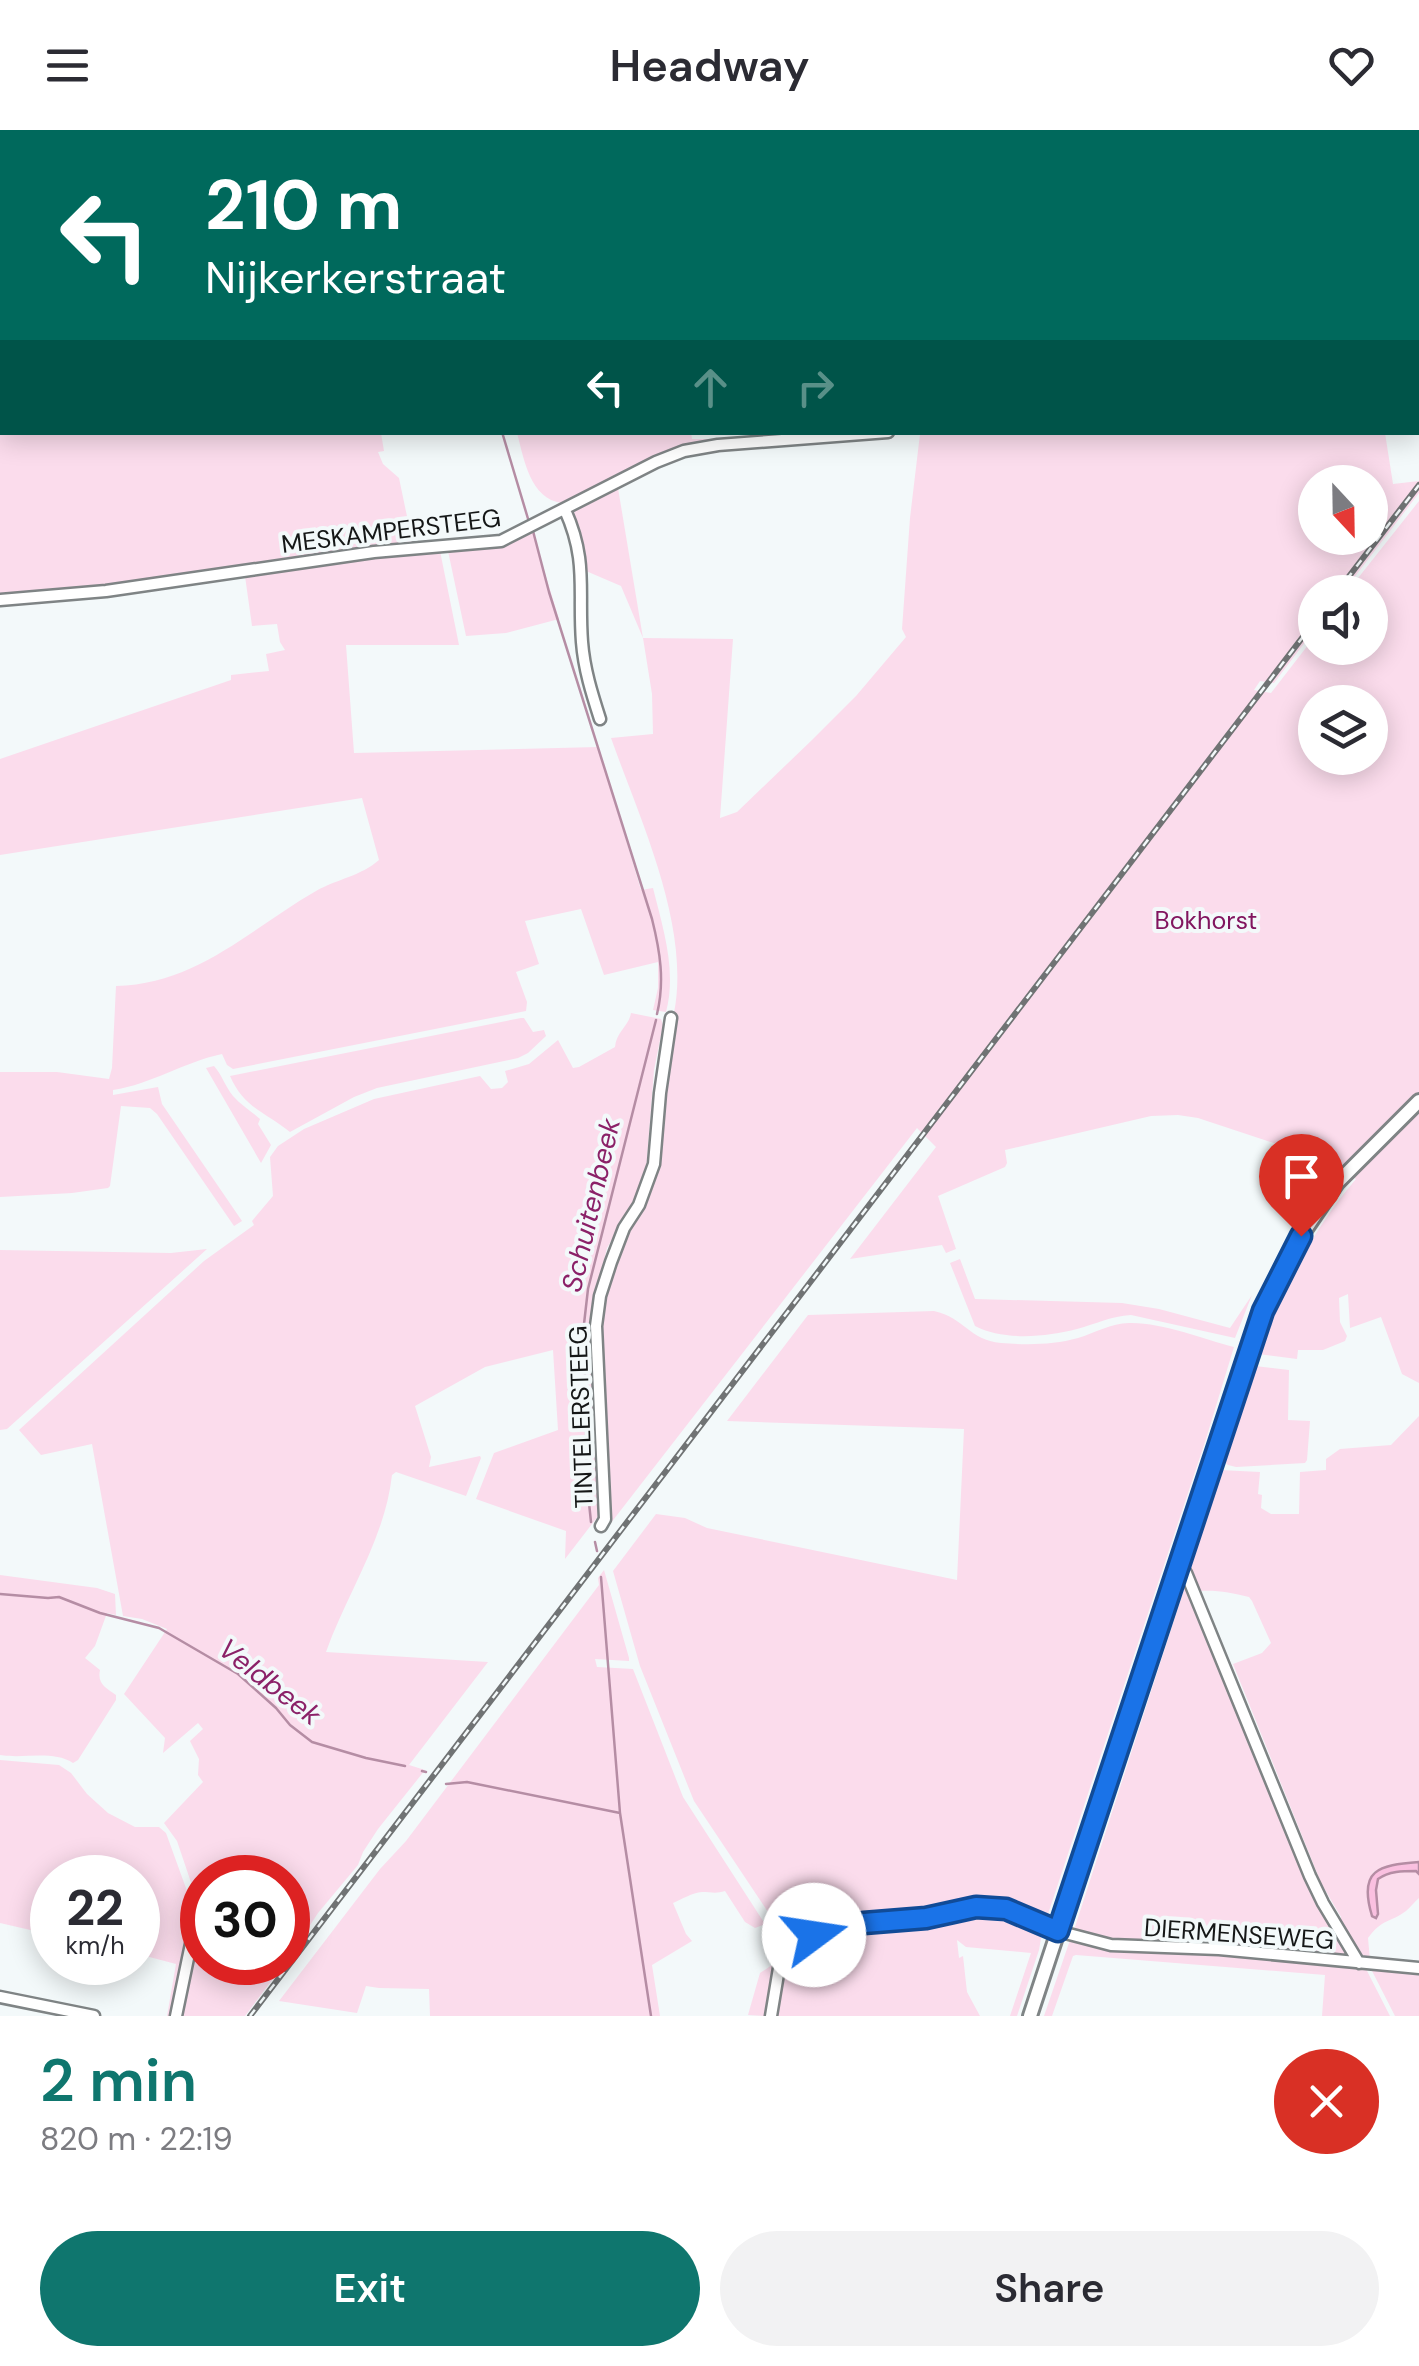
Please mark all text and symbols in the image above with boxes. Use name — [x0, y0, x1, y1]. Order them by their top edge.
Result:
text: Headway — [610, 36, 809, 95]
icon: menu — [40, 38, 95, 93]
icon: heart — [1324, 38, 1379, 93]
text: 210 m — [205, 160, 402, 251]
icon: left — [40, 170, 170, 300]
text: Nijkerkerstraat — [205, 248, 506, 307]
icon: left — [578, 360, 633, 415]
icon: ahead — [683, 360, 738, 415]
icon: right — [788, 360, 843, 415]
north arrow — [1298, 465, 1388, 555]
map controls — [1298, 465, 1388, 775]
street label: MESKAMPERSTEEG — [279, 501, 503, 561]
button: sound — [1298, 575, 1388, 665]
button: layers — [1298, 685, 1388, 775]
park label: Bokhorst — [1155, 904, 1257, 937]
water label: Schuitenbeek — [553, 1114, 629, 1296]
pin — [1259, 1134, 1344, 1237]
icon: arrive — [1274, 1149, 1329, 1204]
street label: TINTELERSTEEG — [561, 1325, 601, 1509]
water label: Veldbeek — [211, 1630, 329, 1734]
speed limit sign: 30 — [180, 1855, 310, 1985]
text: 22 — [66, 1875, 124, 1941]
position arrow — [762, 1883, 866, 1987]
street label: DIERMENSEWEG — [1143, 1911, 1335, 1957]
text: km/h — [65, 1929, 125, 1962]
text: 2 min — [40, 2041, 197, 2120]
button: close — [1274, 2049, 1379, 2154]
text: 820 m · 22:19 — [40, 2118, 233, 2160]
button: Exit — [40, 2231, 700, 2346]
button: Share — [720, 2231, 1379, 2346]

